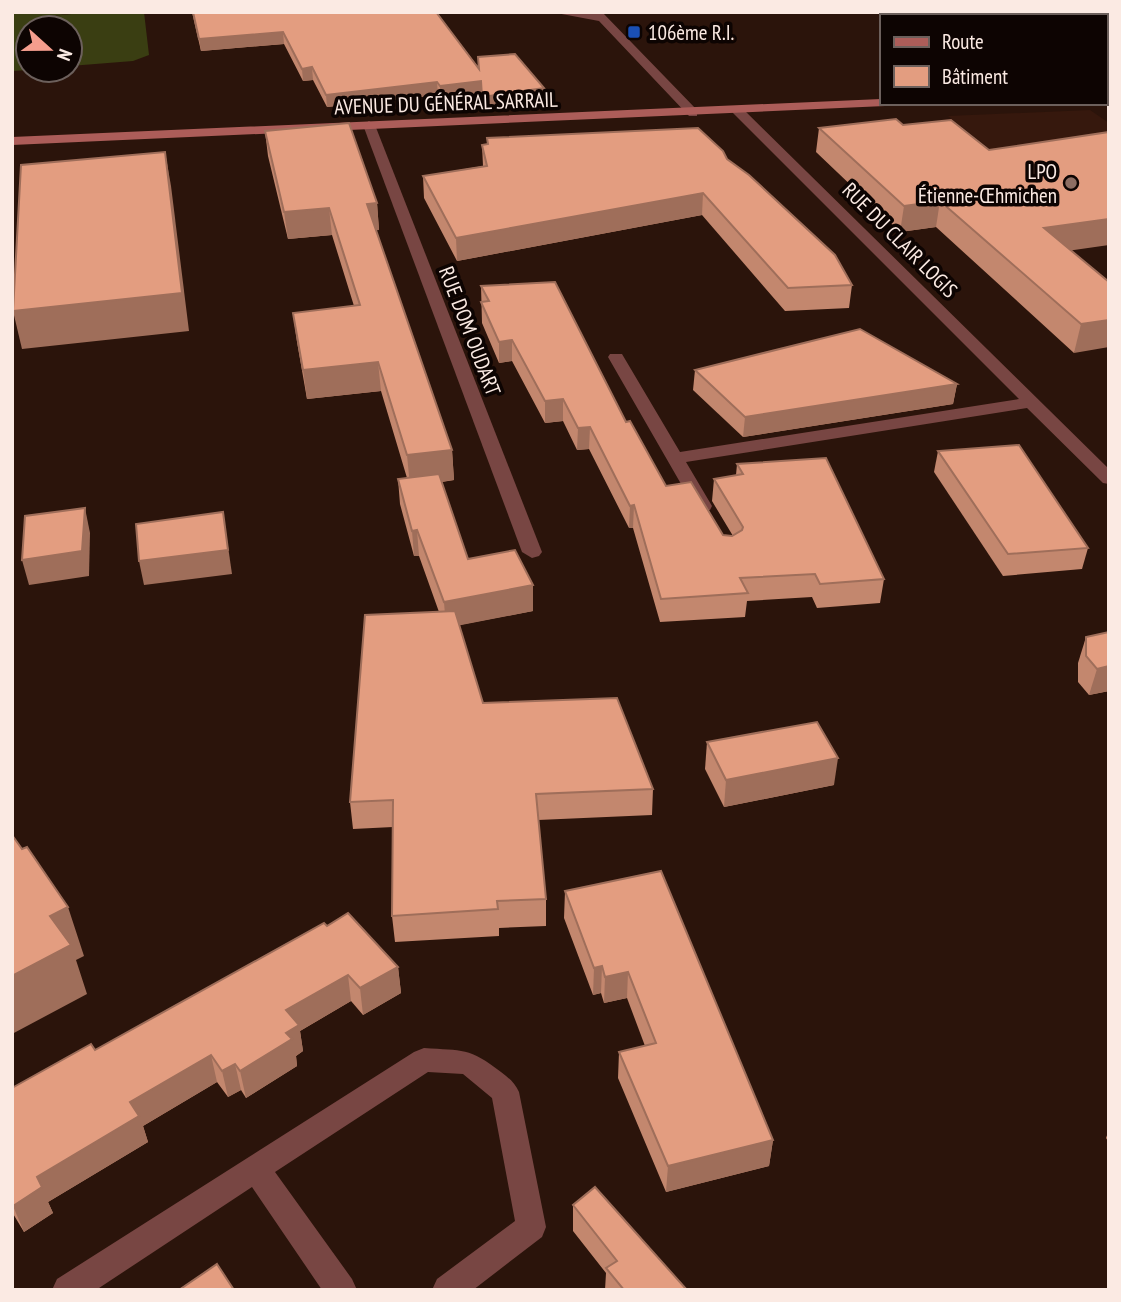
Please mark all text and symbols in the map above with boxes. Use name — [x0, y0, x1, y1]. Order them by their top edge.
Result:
north arrow — [14, 14, 84, 84]
legend — [880, 14, 1107, 105]
place label: 106ème R.I. — [648, 19, 734, 46]
marker: 106ème R.I. — [626, 24, 642, 40]
text: Route — [942, 28, 984, 55]
text: N — [52, 46, 78, 64]
text: Bâtiment — [942, 63, 1008, 90]
street label: AVENUE DU GÉNÉRAL SARRAIL — [334, 86, 559, 120]
place label: LPO Étienne-Œhmichen — [918, 158, 1057, 209]
marker: LPO Étienne-Œhmichen — [1063, 175, 1079, 191]
street label: RUE DU CLAIR LOGIS — [837, 177, 963, 303]
street label: RUE DOM OUDART — [433, 263, 507, 400]

